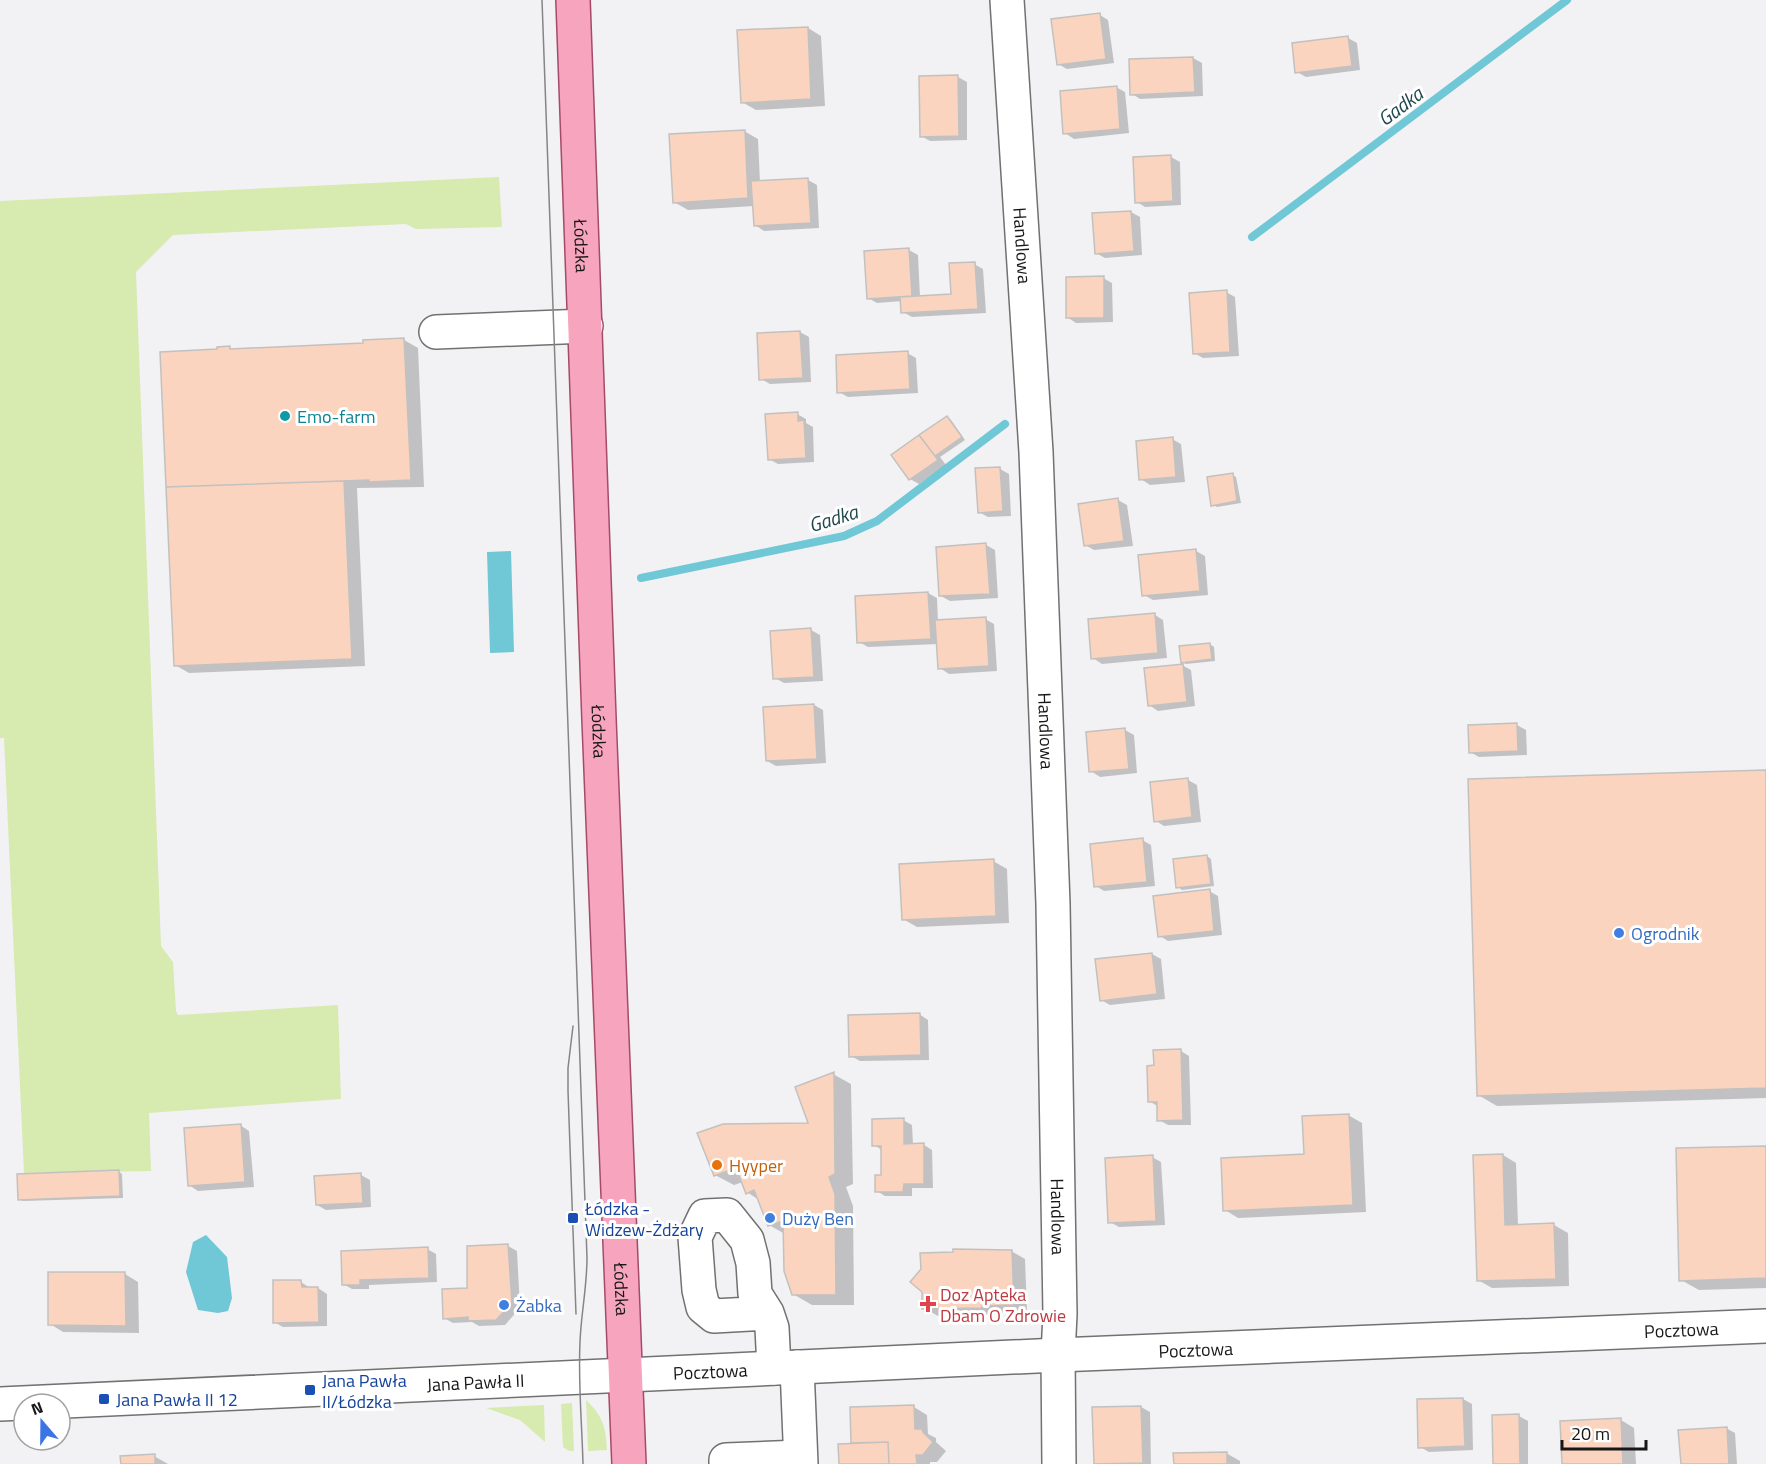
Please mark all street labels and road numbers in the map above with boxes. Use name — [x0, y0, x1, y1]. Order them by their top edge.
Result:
street label: Handlowa — [1007, 206, 1039, 285]
street label: Łódzka — [567, 218, 596, 273]
street label: Handlowa — [1032, 692, 1061, 770]
street label: Łódzka — [585, 703, 614, 759]
street label: Handlowa — [1044, 1178, 1072, 1255]
street label: Łódzka — [607, 1261, 637, 1316]
street label: Pocztowa — [1644, 1314, 1719, 1344]
street label: Pocztowa — [1158, 1334, 1234, 1364]
street label: Pocztowa — [672, 1356, 748, 1386]
street label: Jana Pawła II — [426, 1366, 525, 1398]

